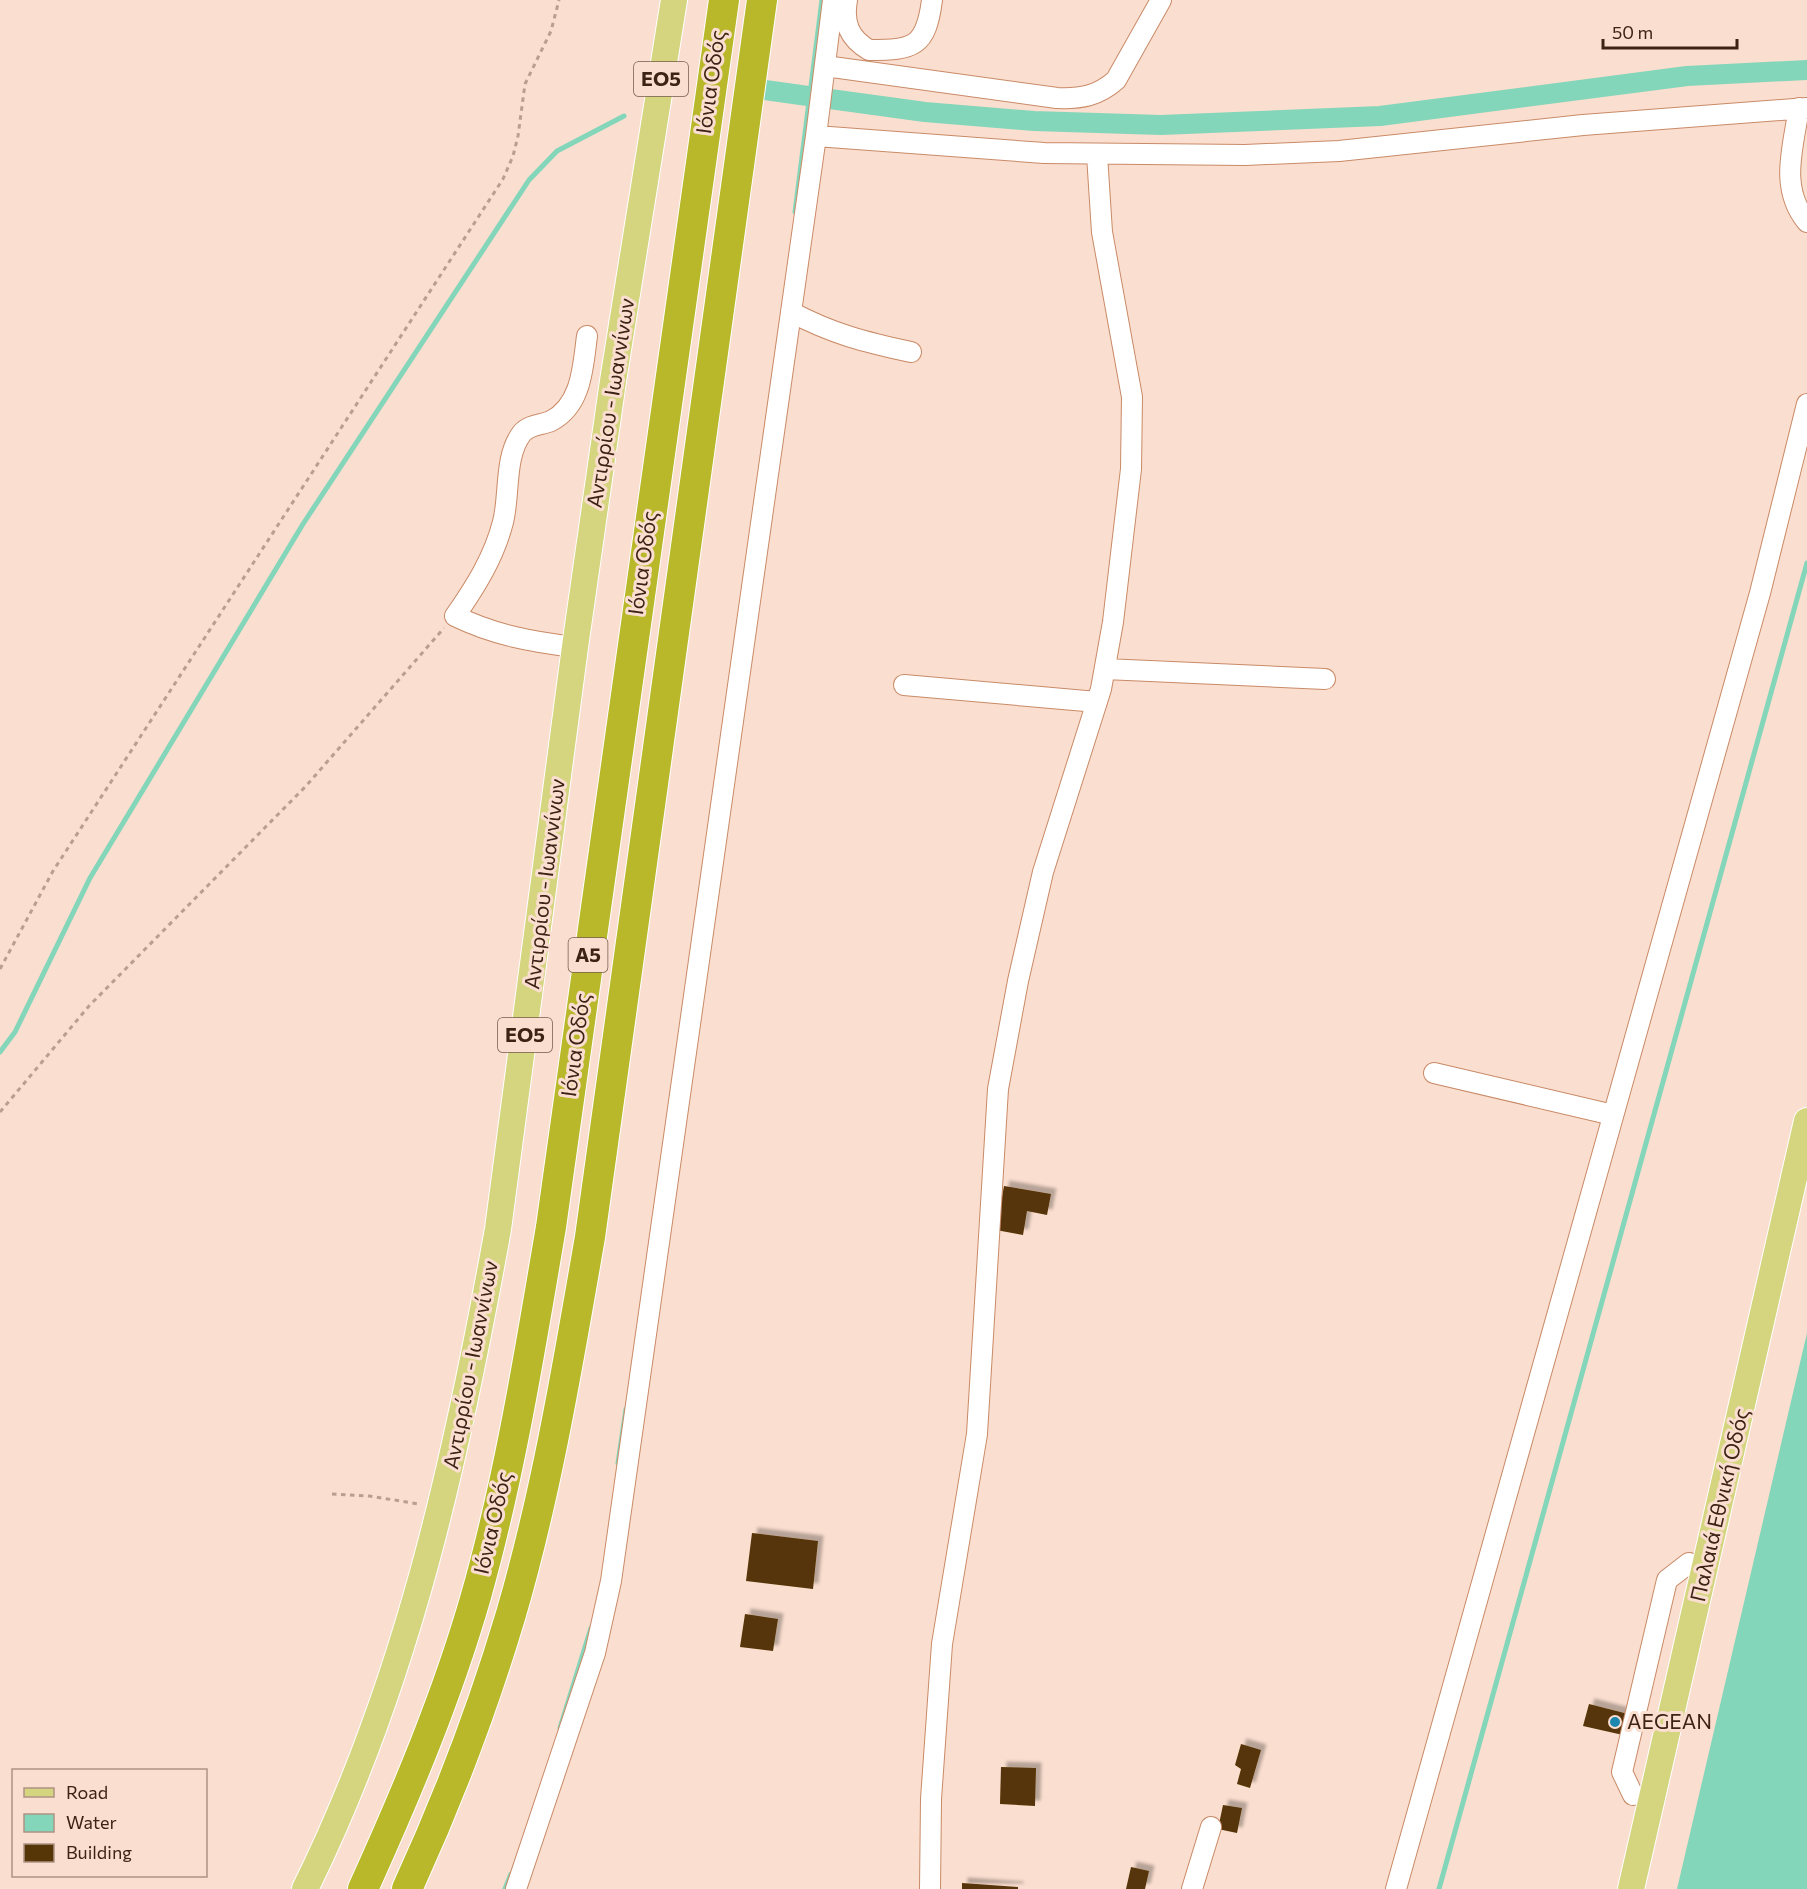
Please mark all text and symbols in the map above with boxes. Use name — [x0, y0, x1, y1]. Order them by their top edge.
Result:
scale bar — [1603, 12, 1736, 50]
text: 50 m — [1612, 21, 1653, 43]
street label: Ιόνια Οδός — [690, 28, 729, 135]
road number: ΕΟ5 — [634, 62, 688, 96]
street label: Αντιρρίου - Ιωαννίνων — [581, 296, 639, 509]
street label: Ιόνια Οδός — [622, 509, 661, 616]
street label: Αντιρρίου - Ιωαννίνων — [518, 777, 569, 991]
road number: Α5 — [568, 938, 608, 972]
street label: Ιόνια Οδός — [555, 991, 594, 1098]
road number: ΕΟ5 — [498, 1018, 552, 1052]
street label: Αντιρρίου - Ιωαννίνων — [437, 1258, 502, 1471]
street label: Παλαιά Εθνική Οδός — [1684, 1406, 1753, 1604]
street label: Ιόνια Οδός — [468, 1469, 515, 1576]
place label: AEGEAN — [1627, 1708, 1712, 1733]
marker: AEGEAN — [1608, 1715, 1622, 1729]
legend — [12, 1769, 207, 1877]
text: Road — [66, 1781, 108, 1803]
text: Water — [66, 1811, 117, 1833]
text: Building — [66, 1841, 132, 1863]

